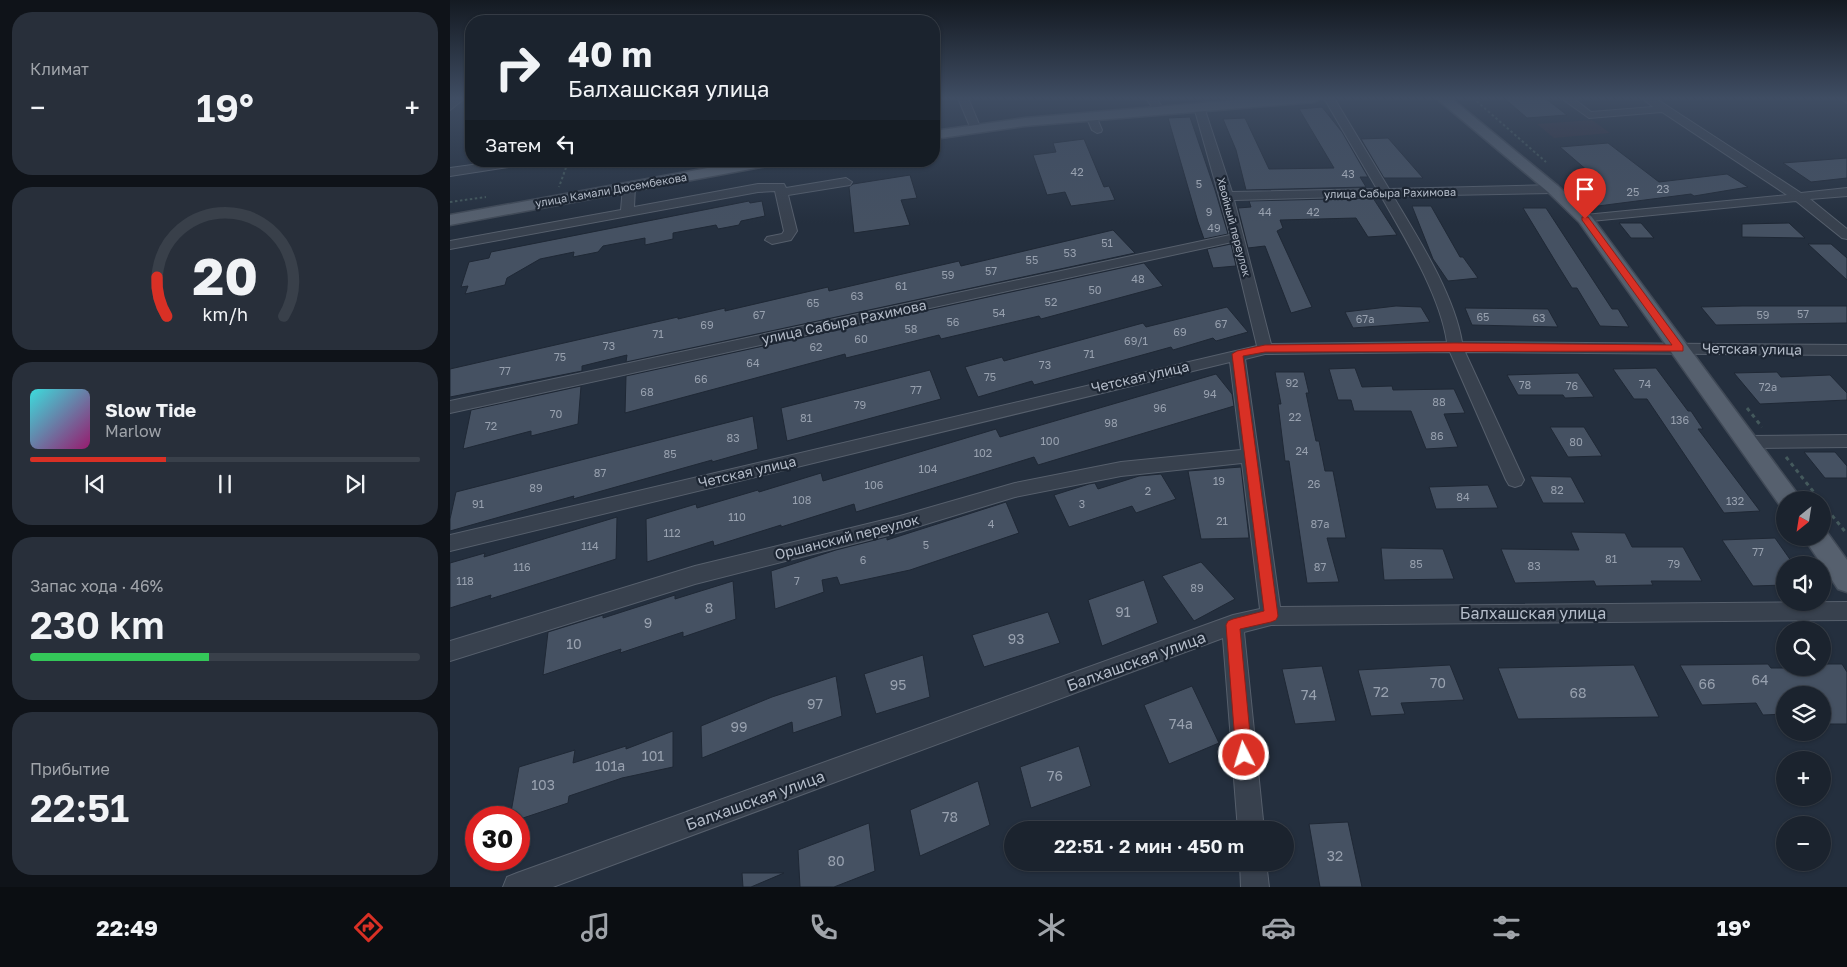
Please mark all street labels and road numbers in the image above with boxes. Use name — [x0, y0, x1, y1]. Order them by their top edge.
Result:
street label: улица Камали Дюсембекова — [534, 170, 688, 209]
street label: Хвойный переулок — [1215, 176, 1254, 279]
street label: улица Сабыра Рахимова — [1324, 185, 1456, 200]
street label: улица Сабыра Рахимова — [760, 296, 928, 347]
street label: Четская улица — [1702, 339, 1802, 358]
street label: Четская улица — [1089, 357, 1191, 396]
street label: Четская улица — [696, 452, 798, 491]
street label: Оршанский переулок — [773, 510, 921, 563]
street label: Балхашская улица — [1460, 603, 1606, 623]
street label: Балхашская улица — [1064, 627, 1208, 695]
street label: Балхашская улица — [683, 766, 827, 834]

